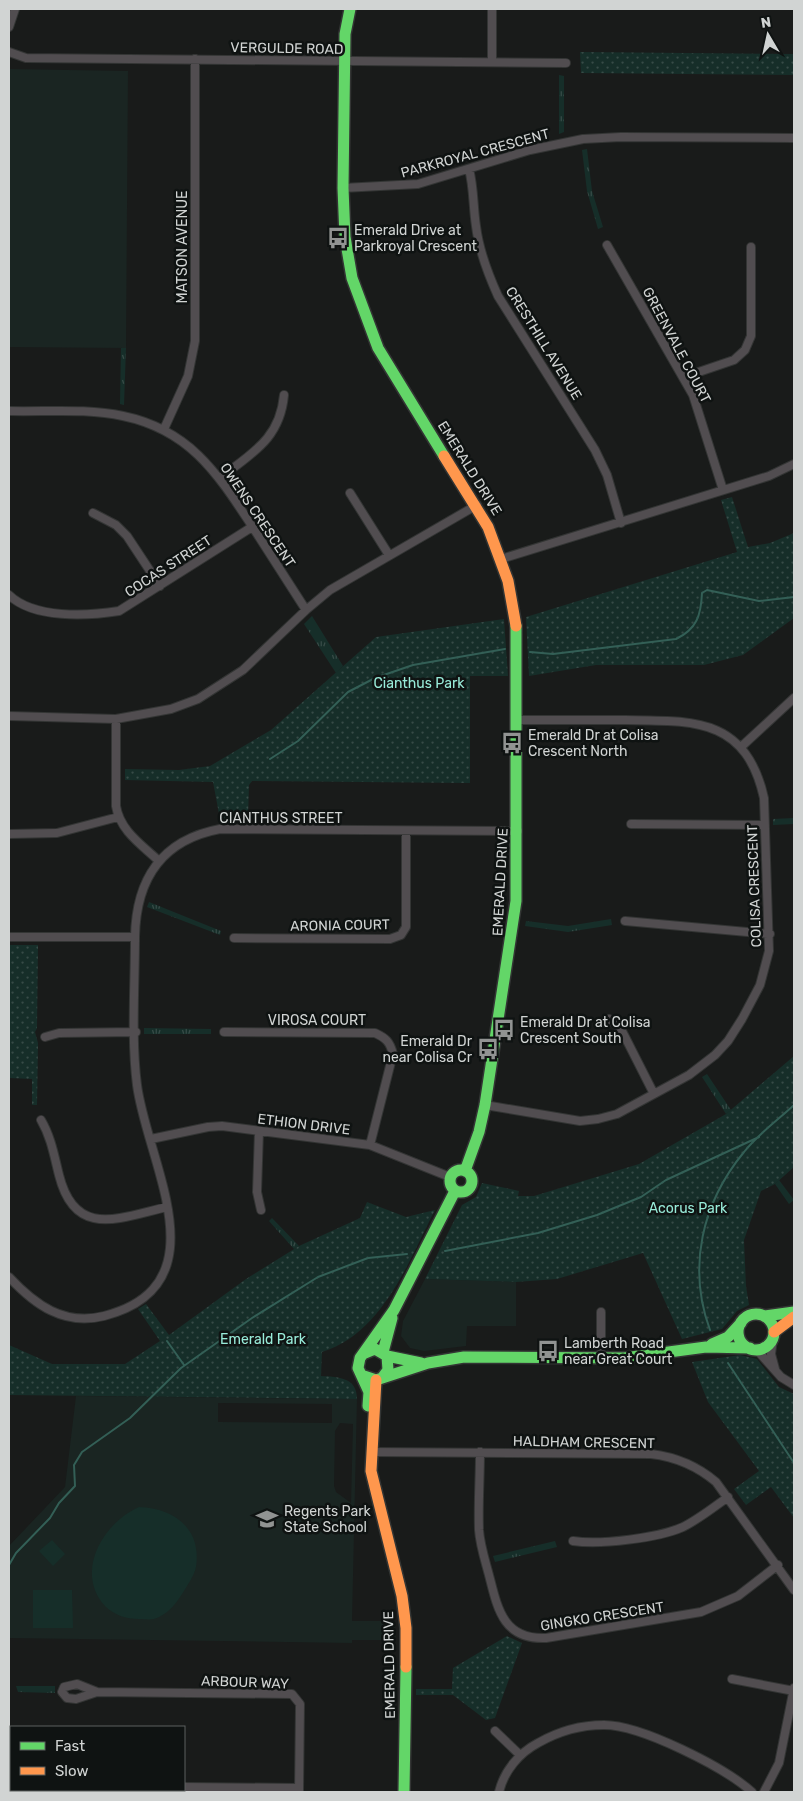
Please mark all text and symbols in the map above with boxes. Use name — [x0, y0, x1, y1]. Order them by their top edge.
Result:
north arrow — [743, 10, 793, 60]
text: N — [760, 13, 772, 32]
street label: VERGULDE ROAD — [230, 39, 344, 58]
street label: PARKROYAL CRESCENT — [399, 125, 551, 182]
street label: MATSON AVENUE — [174, 191, 191, 303]
place label: Emerald Drive at Parkroyal Crescent — [354, 222, 478, 255]
bus stop icon: Emerald Drive at Parkroyal Crescent — [325, 225, 351, 251]
street label: CRESTHILL AVENUE — [502, 283, 585, 403]
street label: GREENVALE COURT — [639, 284, 714, 406]
street label: EMERALD DRIVE — [434, 418, 505, 519]
street label: OWENS CRESCENT — [216, 460, 299, 571]
street label: COCAS STREET — [122, 532, 215, 601]
park label: Cianthus Park — [374, 675, 465, 692]
place label: Emerald Dr at Colisa Crescent North — [528, 727, 659, 760]
bus stop icon: Emerald Dr at Colisa Crescent North — [499, 730, 525, 756]
street label: CIANTHUS STREET — [219, 810, 343, 827]
street label: COLISA CRESCENT — [744, 824, 765, 948]
street label: EMERALD DRIVE — [489, 828, 512, 936]
street label: ARONIA COURT — [290, 916, 390, 935]
street label: VIROSA COURT — [268, 1012, 366, 1029]
place label: Emerald Dr at Colisa Crescent South — [520, 1014, 651, 1047]
bus stop icon: Emerald Dr at Colisa Crescent South — [491, 1017, 517, 1043]
place label: Emerald Dr near Colisa Cr — [382, 1033, 473, 1066]
bus stop icon: Emerald Dr near Colisa Cr — [475, 1036, 501, 1062]
street label: ETHION DRIVE — [257, 1110, 351, 1139]
park label: Acorus Park — [649, 1200, 728, 1217]
park label: Emerald Park — [220, 1331, 307, 1348]
place label: Lamberth Road near Great Court — [564, 1335, 673, 1368]
bus stop icon: Lamberth Road near Great Court — [535, 1338, 561, 1364]
street label: HALDHAM CRESCENT — [513, 1433, 655, 1452]
place label: Regents Park State School — [284, 1503, 371, 1536]
school or university icon: Regents Park State School — [254, 1506, 280, 1532]
street label: GINGKO CRESCENT — [539, 1598, 665, 1635]
street label: EMERALD DRIVE — [380, 1611, 399, 1719]
street label: ARBOUR WAY — [201, 1672, 289, 1693]
legend — [10, 1726, 185, 1791]
text: Fast — [55, 1737, 85, 1755]
text: Slow — [55, 1762, 88, 1780]

